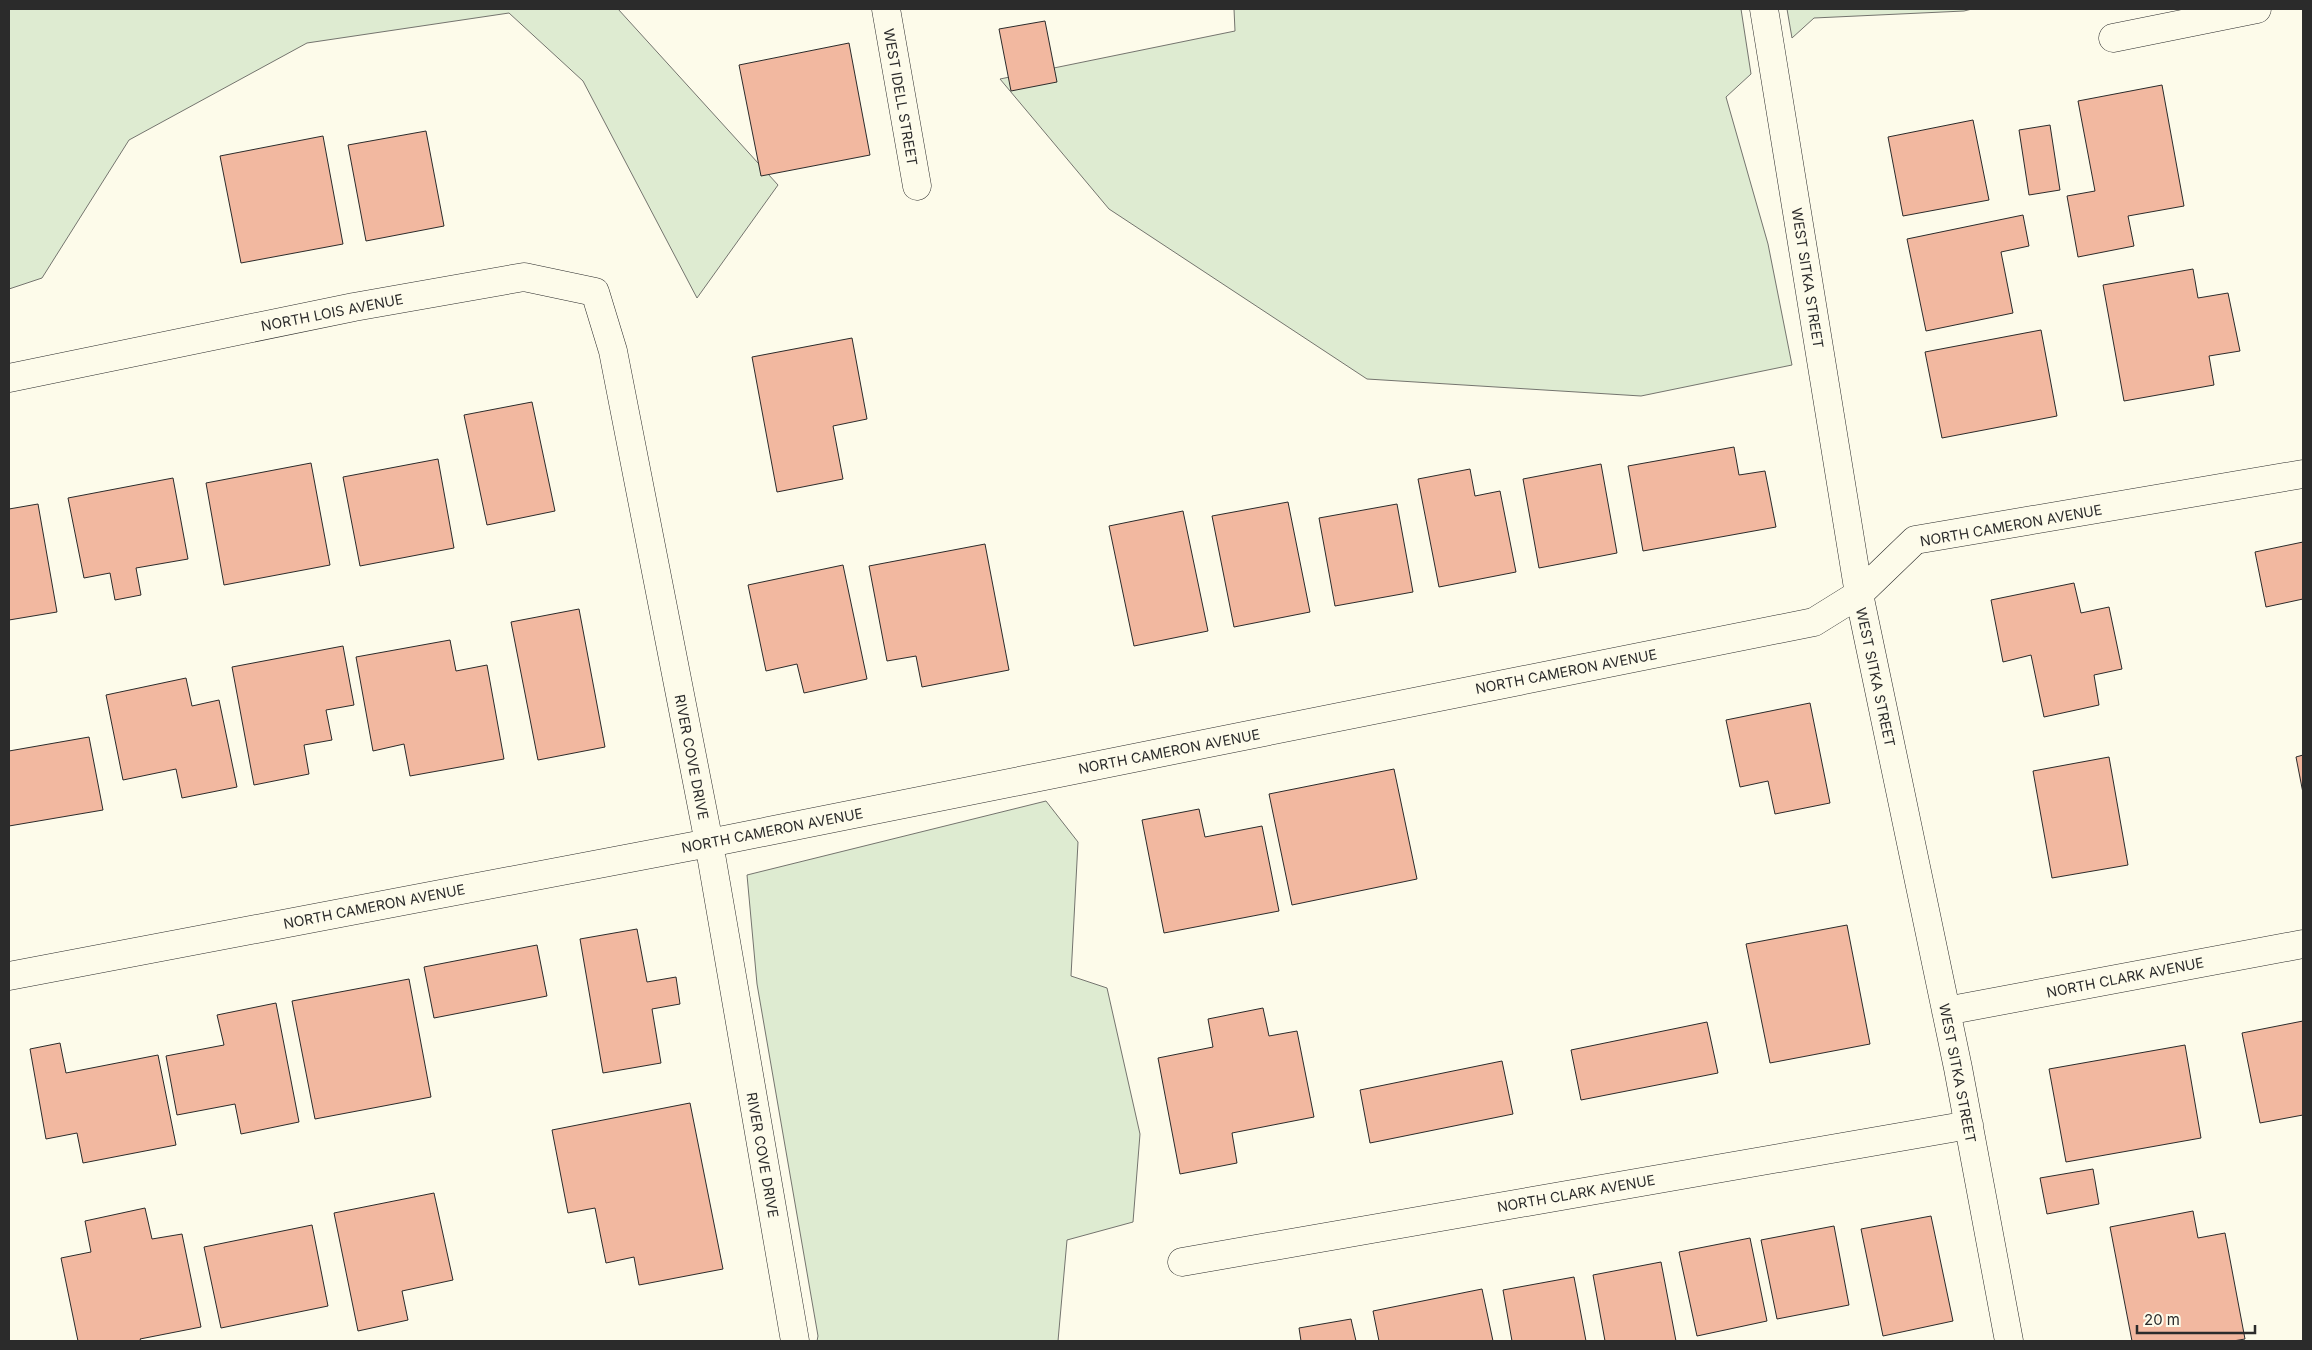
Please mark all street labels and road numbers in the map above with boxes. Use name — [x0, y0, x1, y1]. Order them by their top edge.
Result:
street label: WEST IDELL STREET — [881, 27, 921, 167]
street label: WEST SITKA STREET — [1789, 207, 1827, 349]
street label: NORTH LOIS AVENUE — [259, 290, 405, 334]
street label: NORTH CAMERON AVENUE — [1919, 501, 2103, 549]
street label: WEST SITKA STREET — [1853, 606, 1899, 748]
street label: NORTH CAMERON AVENUE — [1474, 645, 1658, 697]
street label: RIVER COVE DRIVE — [672, 693, 712, 821]
street label: NORTH CAMERON AVENUE — [1077, 725, 1261, 777]
street label: NORTH CAMERON AVENUE — [680, 804, 864, 856]
street label: NORTH CAMERON AVENUE — [282, 880, 466, 932]
street label: NORTH CLARK AVENUE — [2045, 953, 2205, 1001]
street label: WEST SITKA STREET — [1936, 1002, 1980, 1144]
street label: RIVER COVE DRIVE — [744, 1091, 782, 1219]
street label: NORTH CLARK AVENUE — [1496, 1171, 1656, 1215]

